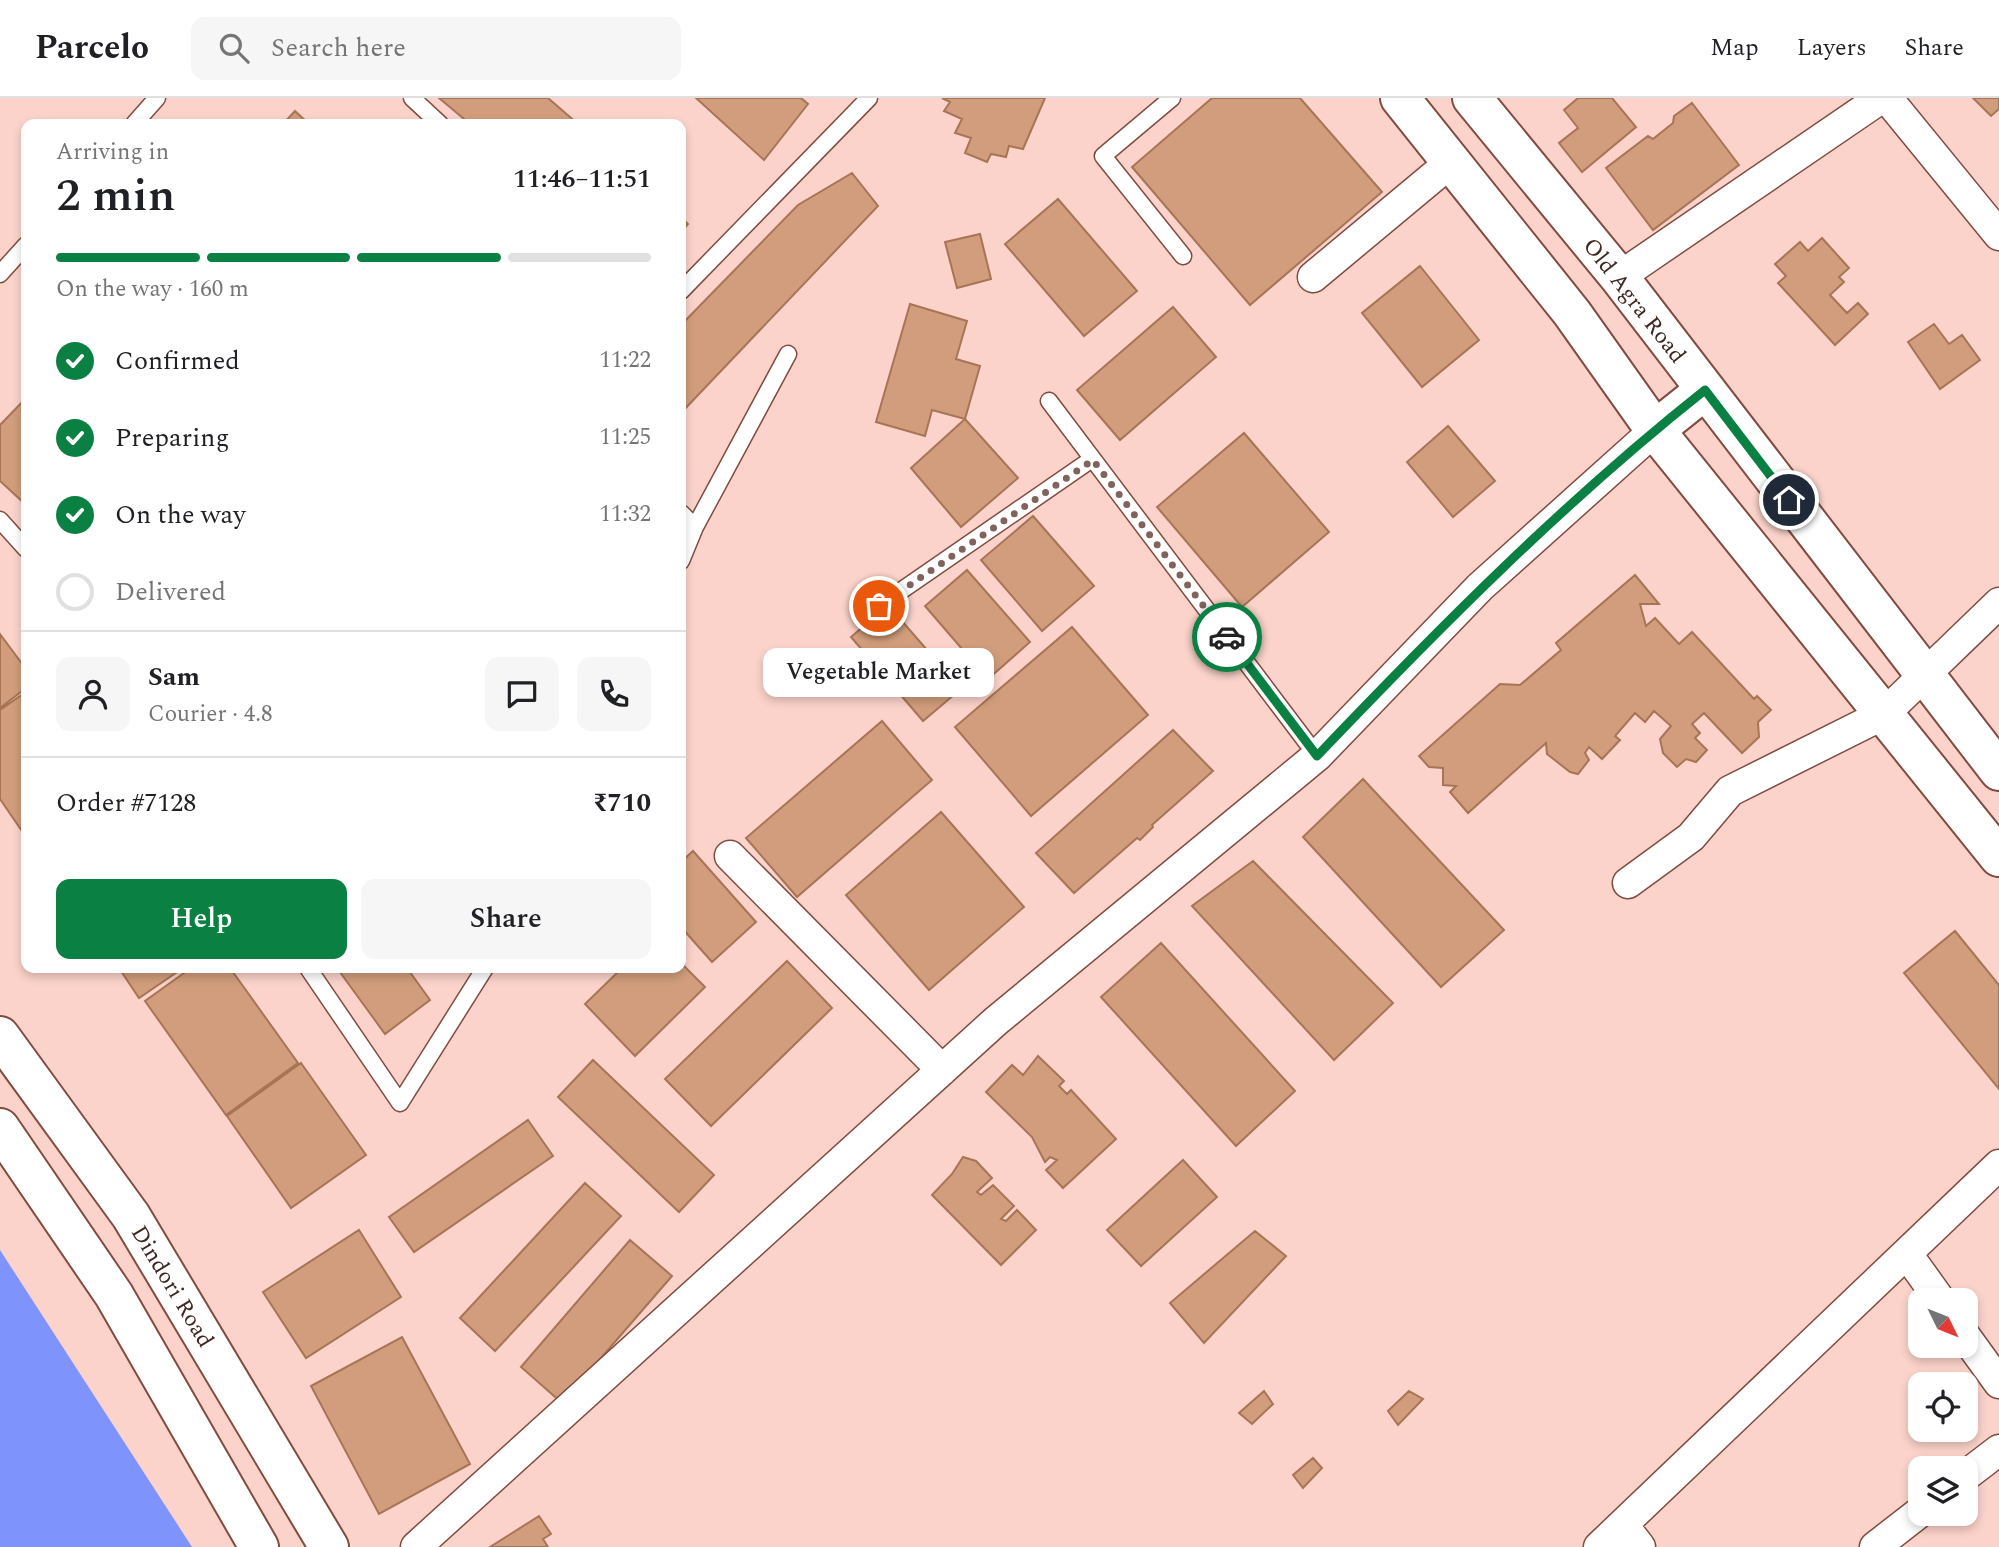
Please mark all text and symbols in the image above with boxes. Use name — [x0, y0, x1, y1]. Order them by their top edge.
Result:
search box — [191, 17, 681, 80]
text: Parcelo — [35, 23, 149, 73]
text: Search here — [271, 28, 406, 68]
icon: search — [215, 29, 253, 67]
text: Map — [1710, 30, 1759, 66]
text: Layers — [1797, 30, 1867, 66]
text: Share — [1905, 30, 1964, 66]
text: Arriving in — [56, 135, 169, 170]
text: 11:46–11:51 — [513, 159, 651, 199]
text: 2 min — [56, 161, 175, 231]
street label: Old Agra Road — [1573, 231, 1694, 371]
text: On the way · 160 m — [56, 272, 249, 307]
text: Confirmed — [115, 341, 240, 381]
icon: check — [56, 342, 94, 380]
text: 11:22 — [599, 343, 651, 378]
text: Preparing — [115, 418, 229, 458]
icon: check — [56, 419, 94, 457]
text: 11:25 — [599, 420, 651, 455]
pin — [1759, 470, 1819, 530]
icon: home — [1770, 481, 1808, 519]
text: On the way — [115, 495, 246, 535]
icon: check — [56, 496, 94, 534]
text: 11:32 — [599, 497, 651, 532]
text: Delivered — [115, 572, 226, 612]
pin — [849, 576, 909, 636]
icon: bag — [860, 587, 898, 625]
courier — [1192, 602, 1262, 672]
icon: car — [1208, 618, 1246, 656]
callout: Vegetable Market — [764, 648, 994, 697]
text: Vegetable Market — [786, 655, 971, 690]
button: person — [56, 657, 130, 731]
text: Sam — [148, 657, 200, 697]
button: chat — [485, 657, 559, 731]
button: phone — [577, 657, 651, 731]
text: Courier · 4.8 — [148, 697, 273, 732]
text: Order #7128 — [56, 783, 196, 823]
text: ₹710 — [593, 783, 651, 823]
button: Help — [56, 879, 347, 959]
button: Share — [361, 879, 651, 959]
street label: Dindori Road — [121, 1219, 222, 1355]
north arrow — [1908, 1288, 1978, 1358]
map controls — [1908, 1288, 1978, 1526]
button: locate — [1908, 1372, 1978, 1442]
button: layers — [1908, 1456, 1978, 1526]

